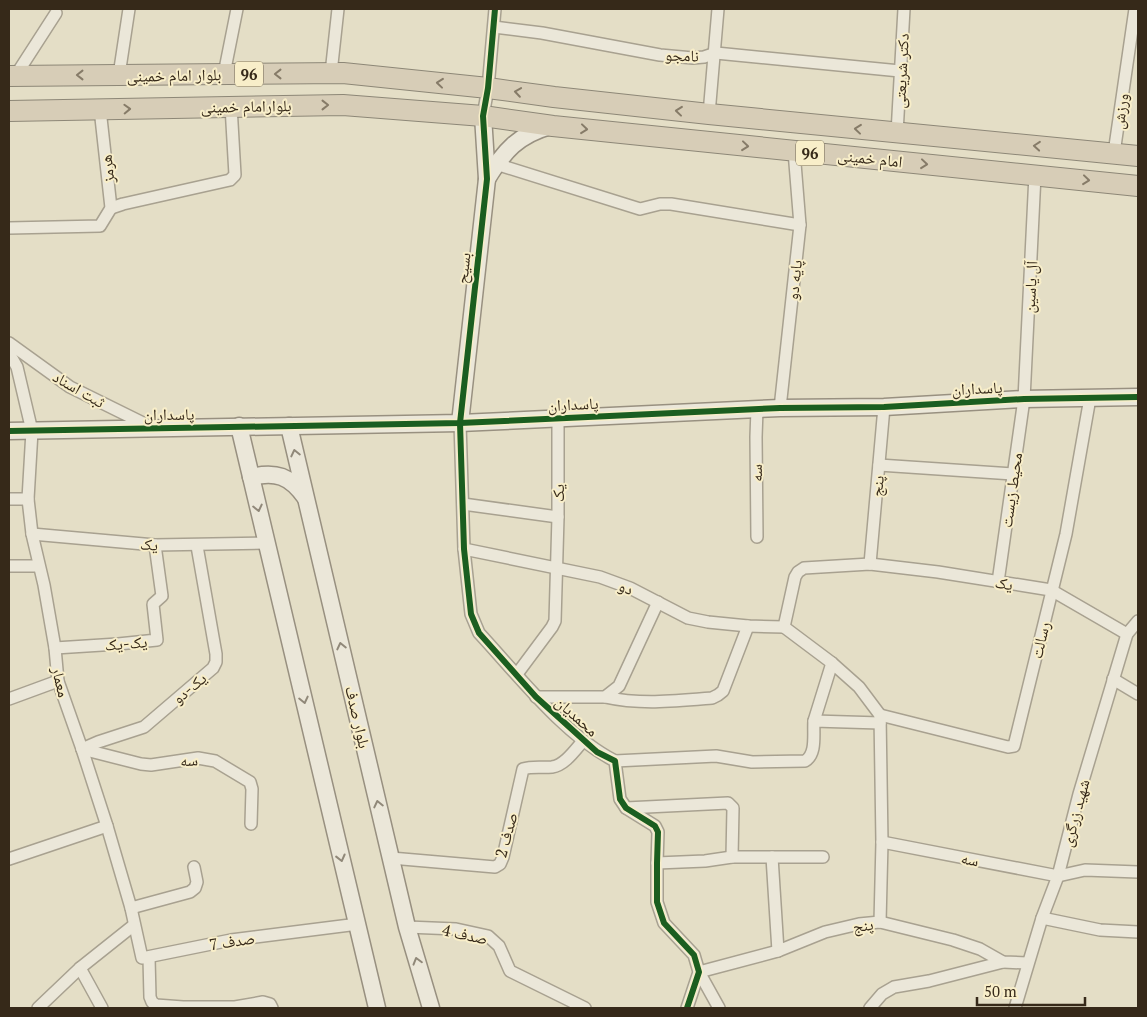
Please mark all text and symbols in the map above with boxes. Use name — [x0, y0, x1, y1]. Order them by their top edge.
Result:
street label: دکتر شریعتی — [888, 33, 914, 109]
street label: نامجو — [665, 43, 699, 67]
road number: 96 — [235, 62, 263, 86]
street label: بلوار امام خمینی — [126, 63, 222, 87]
one-way arrow — [274, 69, 282, 79]
one-way arrow — [76, 70, 84, 80]
one-way arrow — [436, 78, 444, 89]
one-way arrow — [513, 87, 521, 98]
street label: ورزش — [1107, 92, 1133, 130]
street label: بلوارامام خمینی — [200, 94, 292, 118]
one-way arrow — [322, 100, 329, 110]
one-way arrow — [124, 103, 132, 114]
one-way arrow — [675, 106, 683, 117]
one-way arrow — [580, 123, 588, 134]
one-way arrow — [854, 124, 862, 135]
one-way arrow — [741, 140, 749, 151]
road number: 96 — [796, 140, 824, 166]
one-way arrow — [1033, 141, 1041, 152]
street label: امام خمینی — [836, 144, 904, 172]
street label: هرمز — [95, 154, 120, 185]
one-way arrow — [921, 158, 929, 169]
one-way arrow — [1082, 175, 1090, 186]
street label: بسیح — [450, 251, 476, 285]
street label: پایه دو — [781, 259, 807, 301]
street label: آل یاسین — [1018, 259, 1042, 314]
street label: ثبت اسناد — [49, 365, 110, 413]
street label: پاسداران — [951, 376, 1003, 400]
street label: پاسداران — [547, 392, 599, 416]
street label: پاسداران — [143, 403, 195, 425]
one-way arrow — [290, 449, 301, 458]
street label: محیط زیست — [995, 451, 1027, 529]
street label: سه — [745, 464, 767, 482]
street label: پنج — [865, 474, 889, 497]
street label: یک — [547, 484, 569, 502]
one-way arrow — [252, 504, 263, 512]
street label: یک — [139, 533, 159, 555]
street label: یک — [993, 571, 1015, 595]
street label: دو — [615, 574, 637, 600]
street label: رسالت — [1025, 619, 1055, 661]
street label: یک-یک — [104, 630, 148, 656]
one-way arrow — [336, 641, 347, 650]
street label: معمار — [47, 664, 75, 699]
street label: یک-دو — [167, 667, 211, 709]
street label: بلوار صدف — [340, 684, 376, 750]
street label: محمدیان — [551, 691, 603, 741]
one-way arrow — [298, 696, 309, 705]
street label: سه — [179, 748, 199, 772]
street label: شهید زرگری — [1055, 777, 1095, 849]
one-way arrow — [373, 799, 384, 808]
street label: صدف 2 — [489, 810, 523, 860]
street label: سه — [959, 847, 981, 871]
one-way arrow — [336, 854, 346, 862]
street label: پنج — [851, 913, 875, 937]
street label: صدف 4 — [440, 918, 490, 950]
street label: صدف 7 — [207, 927, 257, 955]
one-way arrow — [412, 957, 423, 966]
scale bar — [977, 974, 1084, 1006]
text: 50 m — [984, 981, 1017, 1001]

